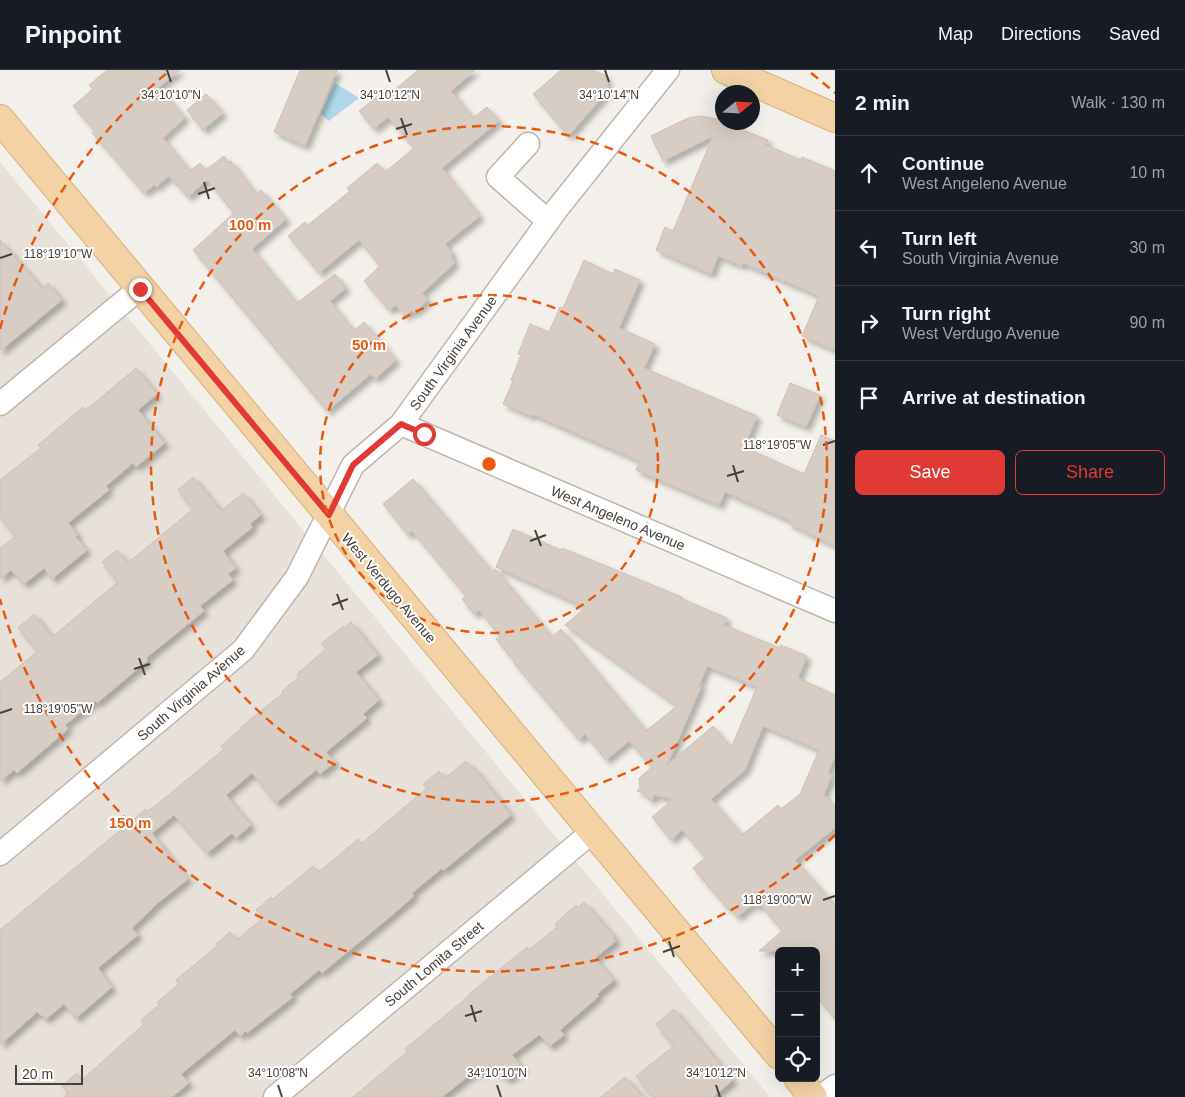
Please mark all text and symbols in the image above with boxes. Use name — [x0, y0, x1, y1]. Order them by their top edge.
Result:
text: Pinpoint — [25, 21, 121, 48]
text: Map — [938, 24, 973, 44]
text: Directions — [1001, 24, 1081, 44]
text: Saved — [1109, 24, 1160, 44]
north arrow — [715, 85, 760, 130]
text: 34°10'10"N — [141, 88, 201, 102]
text: 34°10'12"N — [360, 88, 420, 102]
text: 34°10'14"N — [579, 88, 639, 102]
text: 2 min — [855, 91, 910, 114]
text: Walk · 130 m — [1071, 94, 1165, 111]
text: Continue — [902, 153, 984, 174]
icon: ahead — [855, 159, 883, 187]
text: 10 m — [1129, 164, 1165, 181]
text: West Angeleno Avenue — [902, 175, 1067, 192]
text: 100 m — [229, 216, 271, 233]
text: Turn left — [902, 228, 977, 249]
icon: left — [855, 234, 883, 262]
text: 30 m — [1129, 239, 1165, 256]
text: 118°19'10"W — [24, 247, 93, 261]
text: South Virginia Avenue — [902, 250, 1059, 267]
route end — [129, 278, 152, 301]
street label: South Virginia Avenue — [406, 293, 500, 413]
text: Turn right — [902, 303, 990, 324]
icon: right — [855, 309, 883, 337]
text: 90 m — [1129, 314, 1165, 331]
text: West Verdugo Avenue — [902, 325, 1060, 342]
text: 50 m — [352, 336, 386, 353]
icon: arrive — [855, 384, 883, 412]
text: Arrive at destination — [902, 387, 1086, 408]
route start — [413, 423, 436, 446]
text: 118°19'05"W — [743, 438, 812, 452]
button: Save — [855, 450, 1005, 495]
button: Share — [1015, 450, 1165, 495]
centre of rings — [480, 455, 498, 473]
street label: West Angeleno Avenue — [548, 482, 688, 554]
street label: West Verdugo Avenue — [339, 530, 440, 646]
street label: South Virginia Avenue — [134, 642, 248, 744]
text: 118°19'05"W — [24, 702, 93, 716]
text: 150 m — [109, 814, 151, 831]
text: 118°19'00"W — [743, 893, 812, 907]
street label: South Lomita Street — [381, 918, 487, 1010]
map controls — [775, 947, 820, 1082]
button: + — [775, 947, 820, 992]
button: − — [775, 992, 820, 1037]
button: locate — [775, 1037, 820, 1082]
scale bar — [15, 1062, 82, 1085]
text: 20 m — [22, 1066, 53, 1082]
text: 34°10'08"N — [248, 1066, 308, 1080]
text: 34°10'10"N — [467, 1066, 527, 1080]
text: 34°10'12"N — [686, 1066, 746, 1080]

